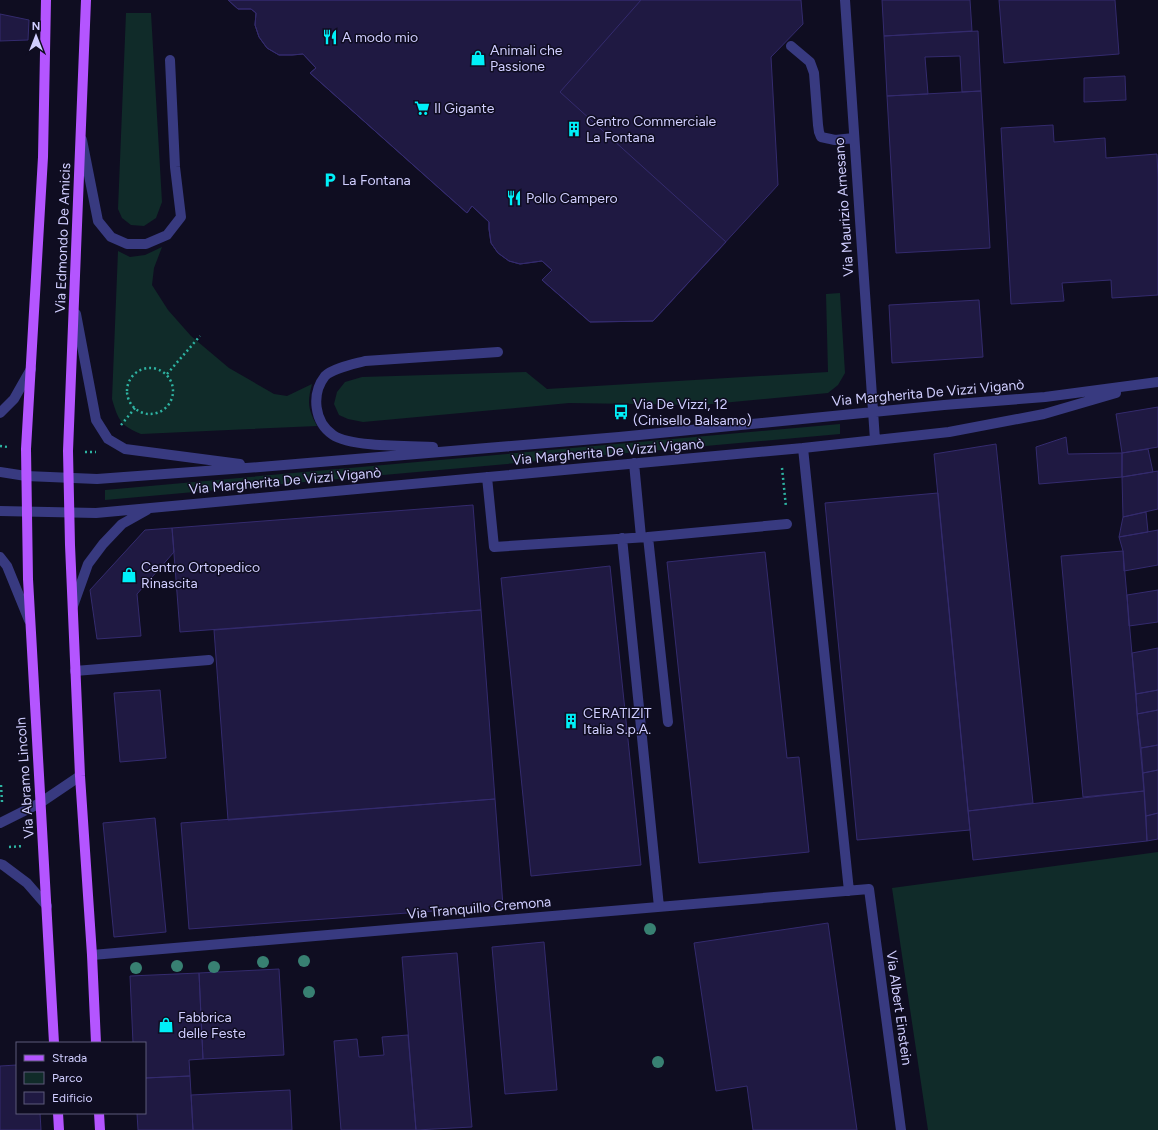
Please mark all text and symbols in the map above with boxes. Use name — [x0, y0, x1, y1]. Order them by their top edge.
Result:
north arrow — [16, 16, 56, 56]
text: N — [32, 20, 40, 33]
restaurant icon: A modo mio — [321, 28, 339, 46]
place label: A modo mio — [342, 29, 418, 46]
place label: Animali che Passione — [490, 42, 563, 75]
shop icon: Animali che Passione — [469, 49, 487, 67]
supermarket icon: Il Gigante — [413, 99, 431, 117]
place label: Il Gigante — [434, 100, 495, 117]
place label: Centro Commerciale La Fontana — [586, 113, 717, 146]
building icon: Centro Commerciale La Fontana — [565, 120, 583, 138]
street label: Via Maurizio Arnesano — [831, 137, 857, 277]
street label: Via Edmondo De Amicis — [52, 163, 74, 313]
parking icon: La Fontana — [321, 171, 339, 189]
place label: La Fontana — [342, 172, 411, 189]
restaurant icon: Pollo Campero — [505, 189, 523, 207]
place label: Pollo Campero — [526, 190, 618, 207]
street label: Via Margherita De Vizzi Viganò — [831, 376, 1025, 410]
place label: Via De Vizzi, 12 (Cinisello Balsamo) — [633, 396, 752, 429]
bus stop icon: Via De Vizzi, 12 (Cinisello Balsamo) — [612, 403, 630, 421]
street label: Via Margherita De Vizzi Viganò — [511, 435, 705, 469]
street label: Via Margherita De Vizzi Viganò — [188, 464, 382, 498]
place label: Centro Ortopedico Rinascita — [141, 559, 260, 592]
shop icon: Centro Ortopedico Rinascita — [120, 566, 138, 584]
place label: CERATIZIT Italia S.p.A. — [583, 705, 652, 738]
building icon: CERATIZIT Italia S.p.A. — [562, 712, 580, 730]
street label: Via Abramo Lincoln — [12, 717, 38, 839]
street label: Via Tranquillo Cremona — [406, 893, 552, 923]
street label: Via Albert Einstein — [883, 950, 915, 1066]
place label: Fabbrica delle Feste — [178, 1009, 246, 1042]
shop icon: Fabbrica delle Feste — [157, 1016, 175, 1034]
legend — [16, 1042, 146, 1114]
text: Strada — [52, 1051, 87, 1065]
text: Parco — [52, 1071, 82, 1085]
text: Edificio — [52, 1091, 92, 1105]

